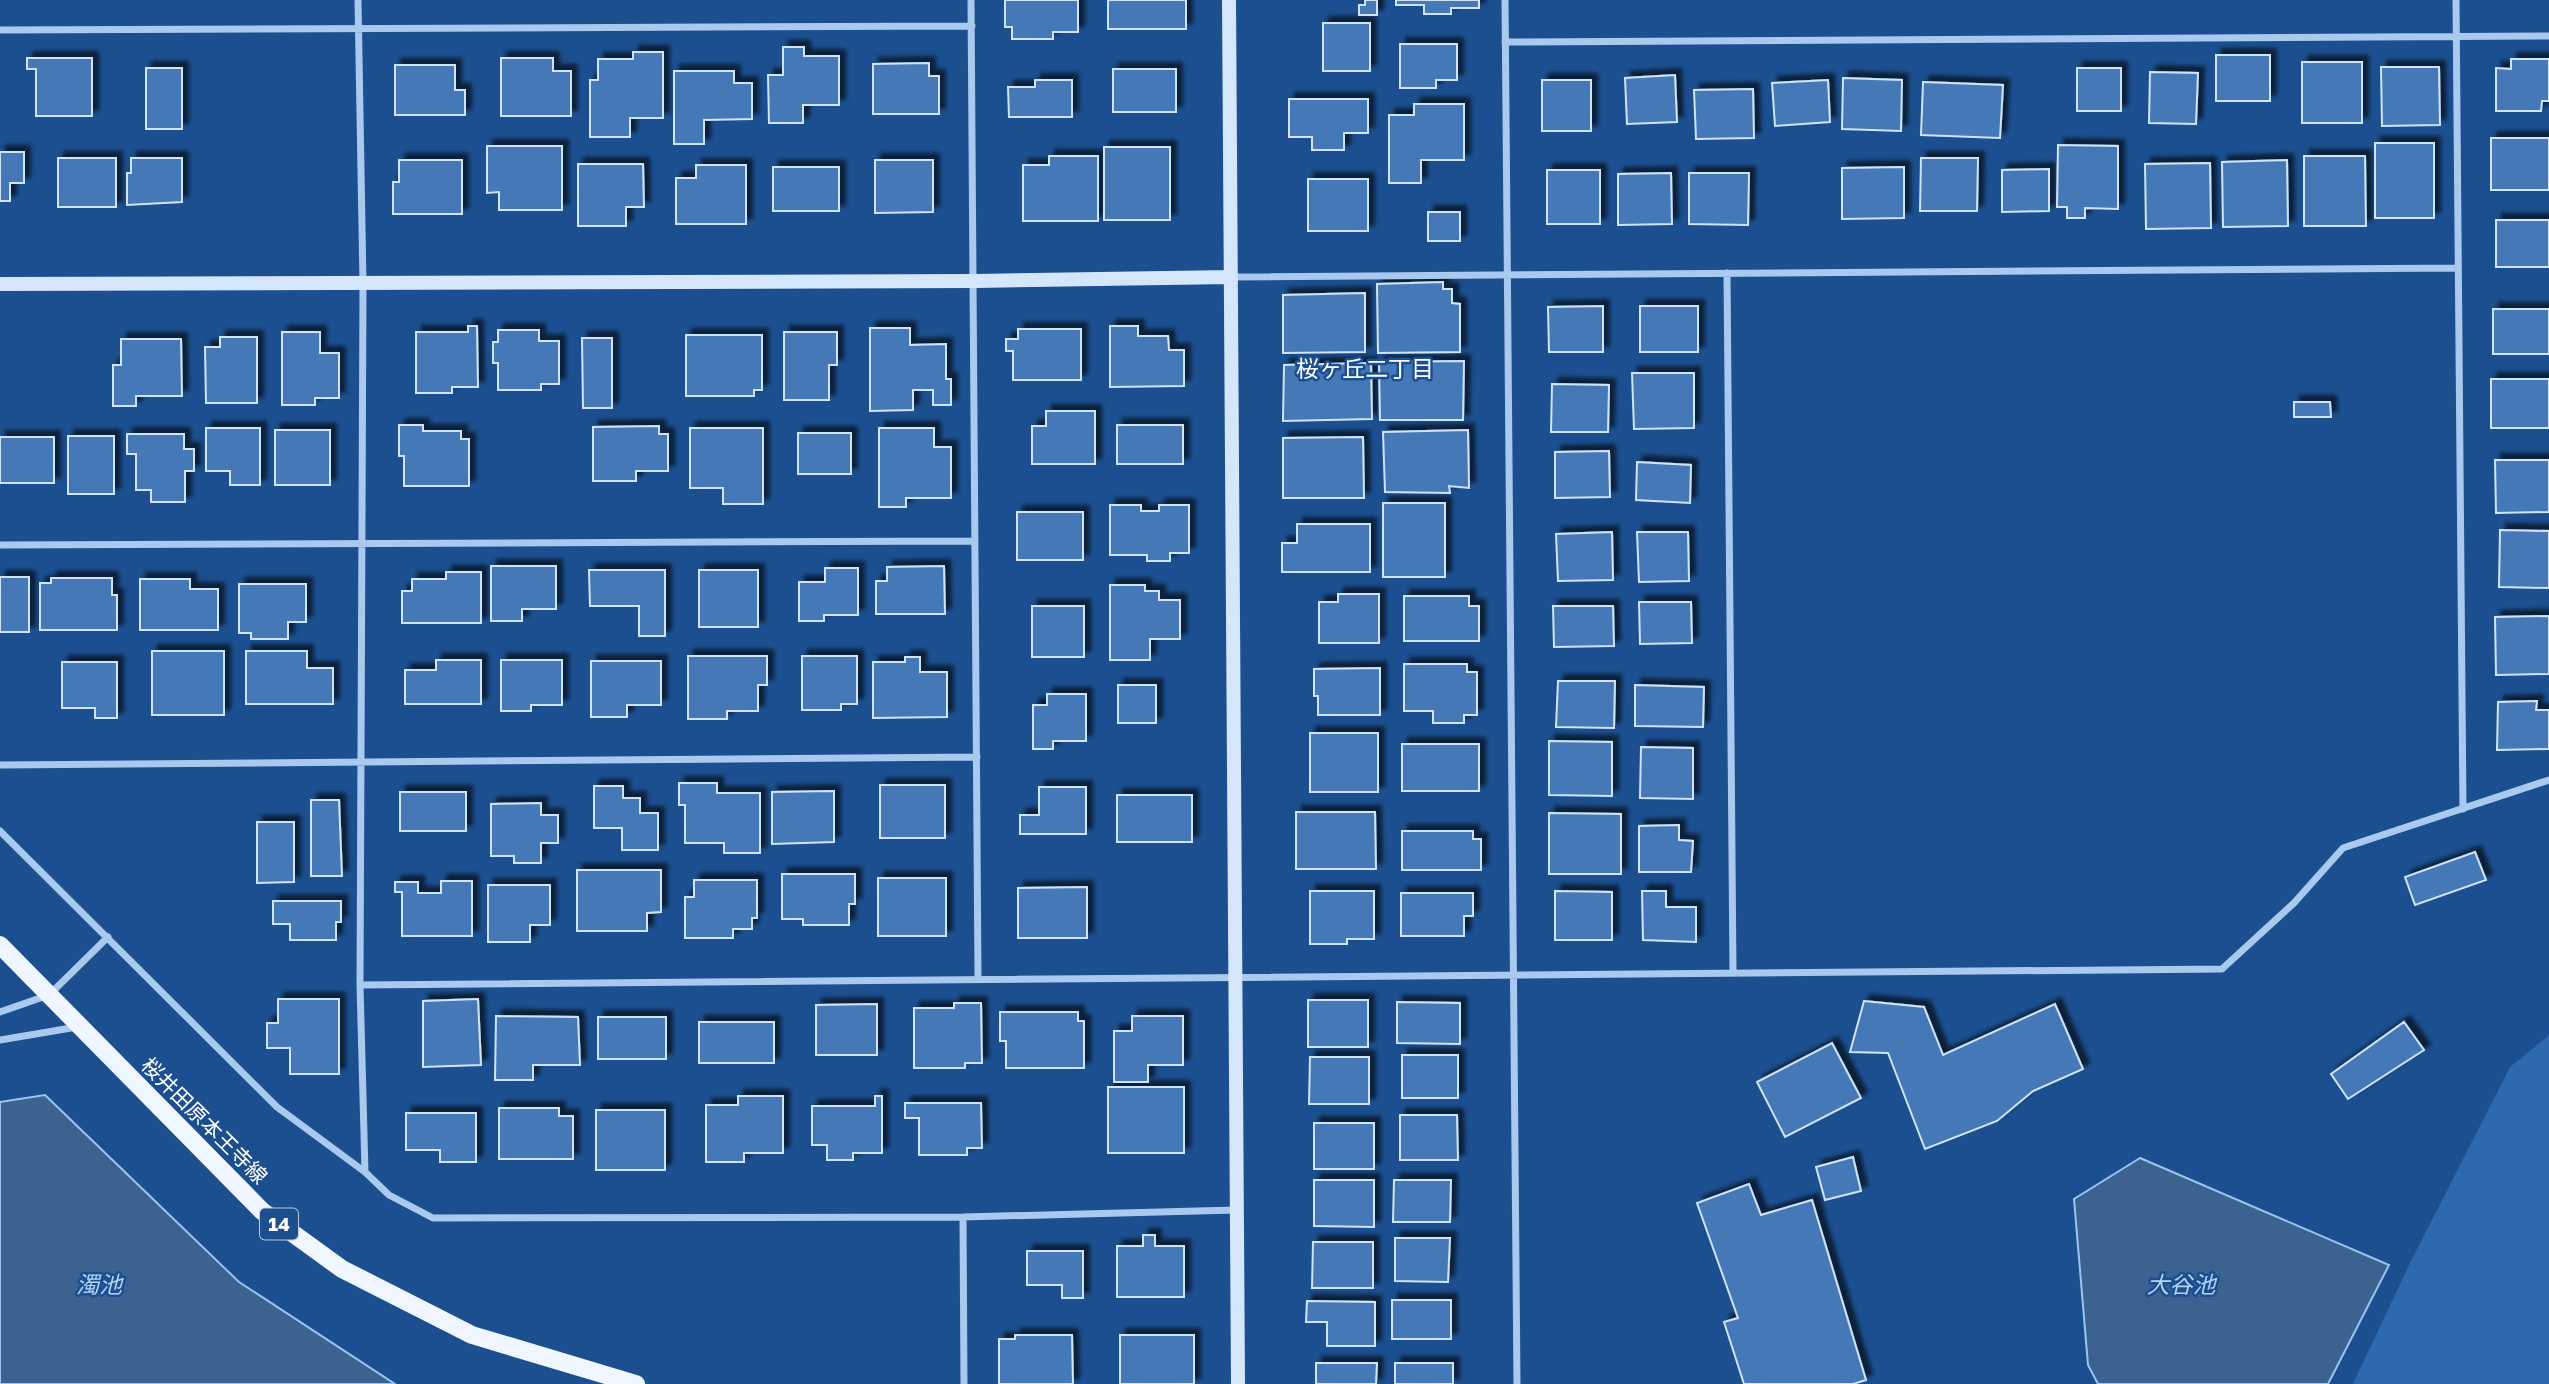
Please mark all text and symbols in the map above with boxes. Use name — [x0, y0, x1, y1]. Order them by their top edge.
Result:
district label: 桜ヶ丘二丁目 — [1296, 354, 1434, 382]
street label: 桜井田原本王寺線 — [136, 1052, 273, 1189]
road number: 14 — [260, 1208, 298, 1240]
water label: 濁池 — [76, 1270, 124, 1298]
water label: 大谷池 — [2147, 1270, 2218, 1298]

